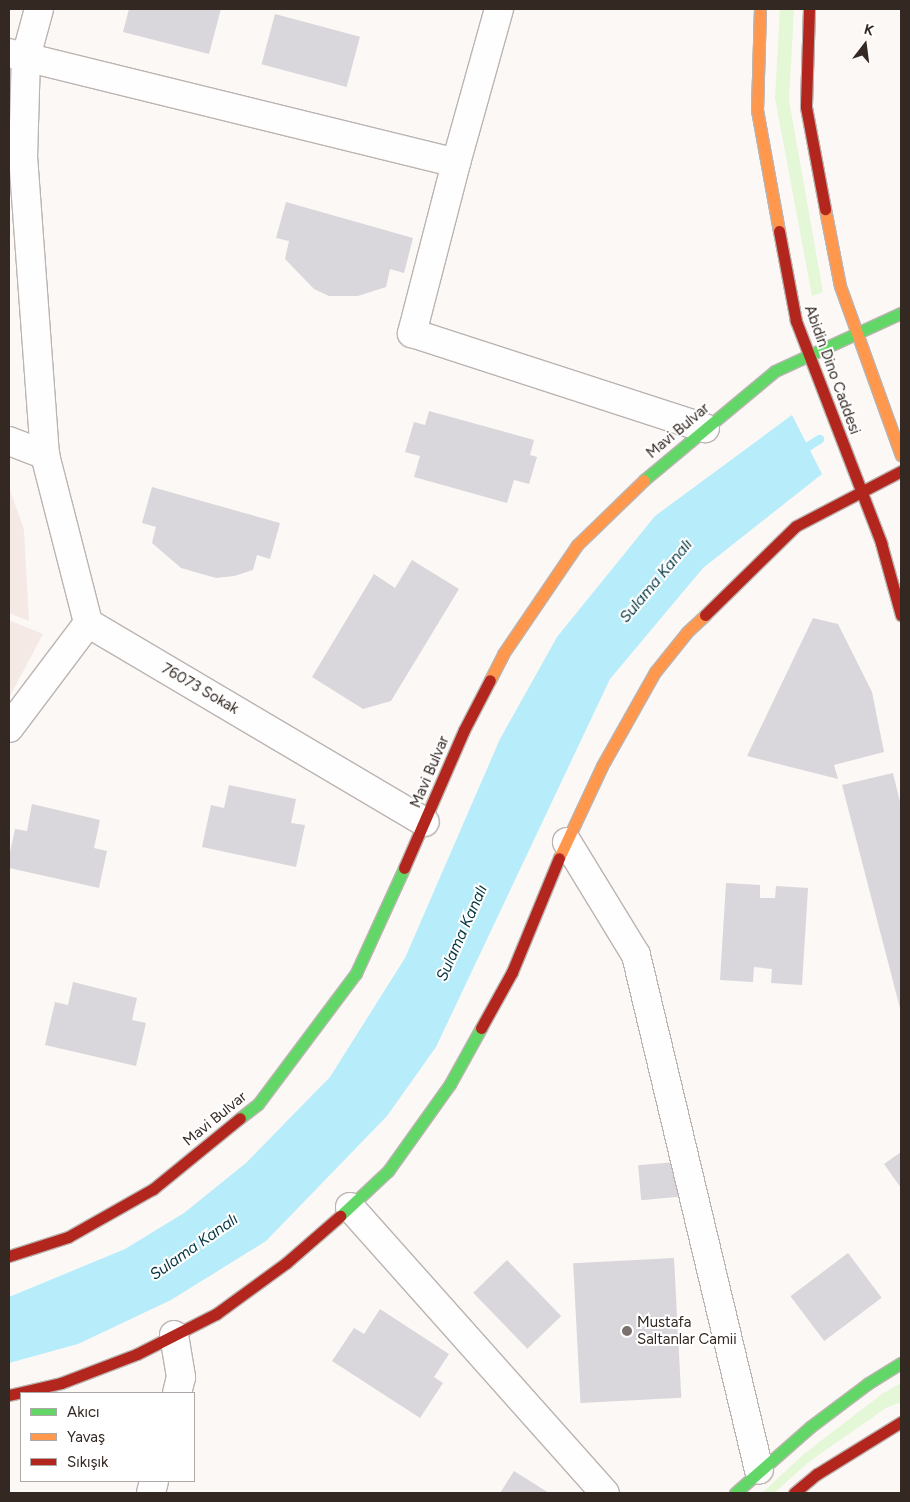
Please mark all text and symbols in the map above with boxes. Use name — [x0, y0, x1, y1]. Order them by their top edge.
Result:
north arrow — [840, 20, 890, 70]
text: K — [862, 21, 876, 39]
street label: Abidin Dino Caddesi — [800, 303, 864, 437]
street label: Mavi Bulvar — [643, 400, 713, 462]
water label: Sulama Kanalı — [615, 535, 697, 627]
street label: 76073 Sokak — [158, 660, 242, 718]
street label: Mavi Bulvar — [407, 733, 453, 811]
water label: Sulama Kanalı — [432, 882, 492, 984]
street label: Mavi Bulvar — [180, 1088, 250, 1150]
water label: Sulama Kanalı — [146, 1210, 242, 1284]
place label: Mustafa Saltanlar Camii — [637, 1313, 737, 1348]
marker: Mustafa Saltanlar Camii — [621, 1325, 633, 1337]
legend — [20, 1392, 195, 1482]
text: Akıcı — [67, 1403, 100, 1421]
text: Yavaş — [67, 1428, 105, 1446]
text: Sıkışık — [67, 1453, 108, 1471]

